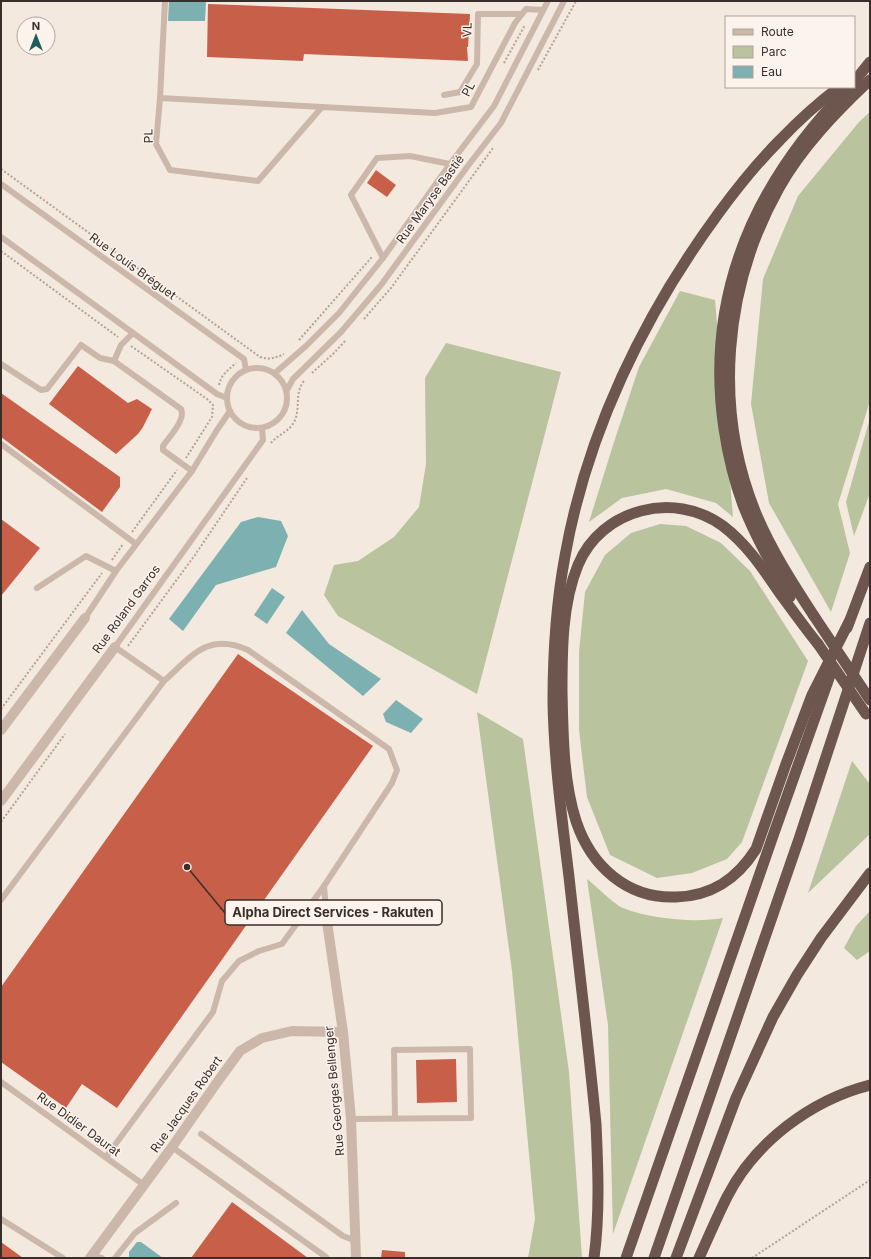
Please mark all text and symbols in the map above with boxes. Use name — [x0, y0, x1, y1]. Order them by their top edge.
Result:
north arrow — [16, 16, 56, 56]
legend — [725, 16, 855, 88]
text: N — [32, 19, 40, 33]
street label: VL — [459, 22, 475, 38]
text: Route — [761, 24, 794, 39]
text: Parc — [761, 44, 787, 59]
text: Eau — [761, 64, 782, 79]
street label: PL — [458, 79, 478, 99]
street label: PL — [140, 128, 156, 143]
street label: Rue Maryse Bastié — [393, 152, 467, 246]
street label: Rue Louis Bréguet — [87, 230, 179, 303]
street label: Rue Roland Garros — [89, 562, 163, 656]
callout: Alpha Direct Services - Rakuten — [225, 900, 442, 925]
text: Alpha Direct Services - Rakuten — [232, 904, 434, 920]
street label: Rue Georges Bellenger — [321, 1025, 347, 1157]
street label: Rue Jacques Robert — [147, 1053, 225, 1155]
street label: Rue Didier Daurat — [34, 1089, 124, 1159]

